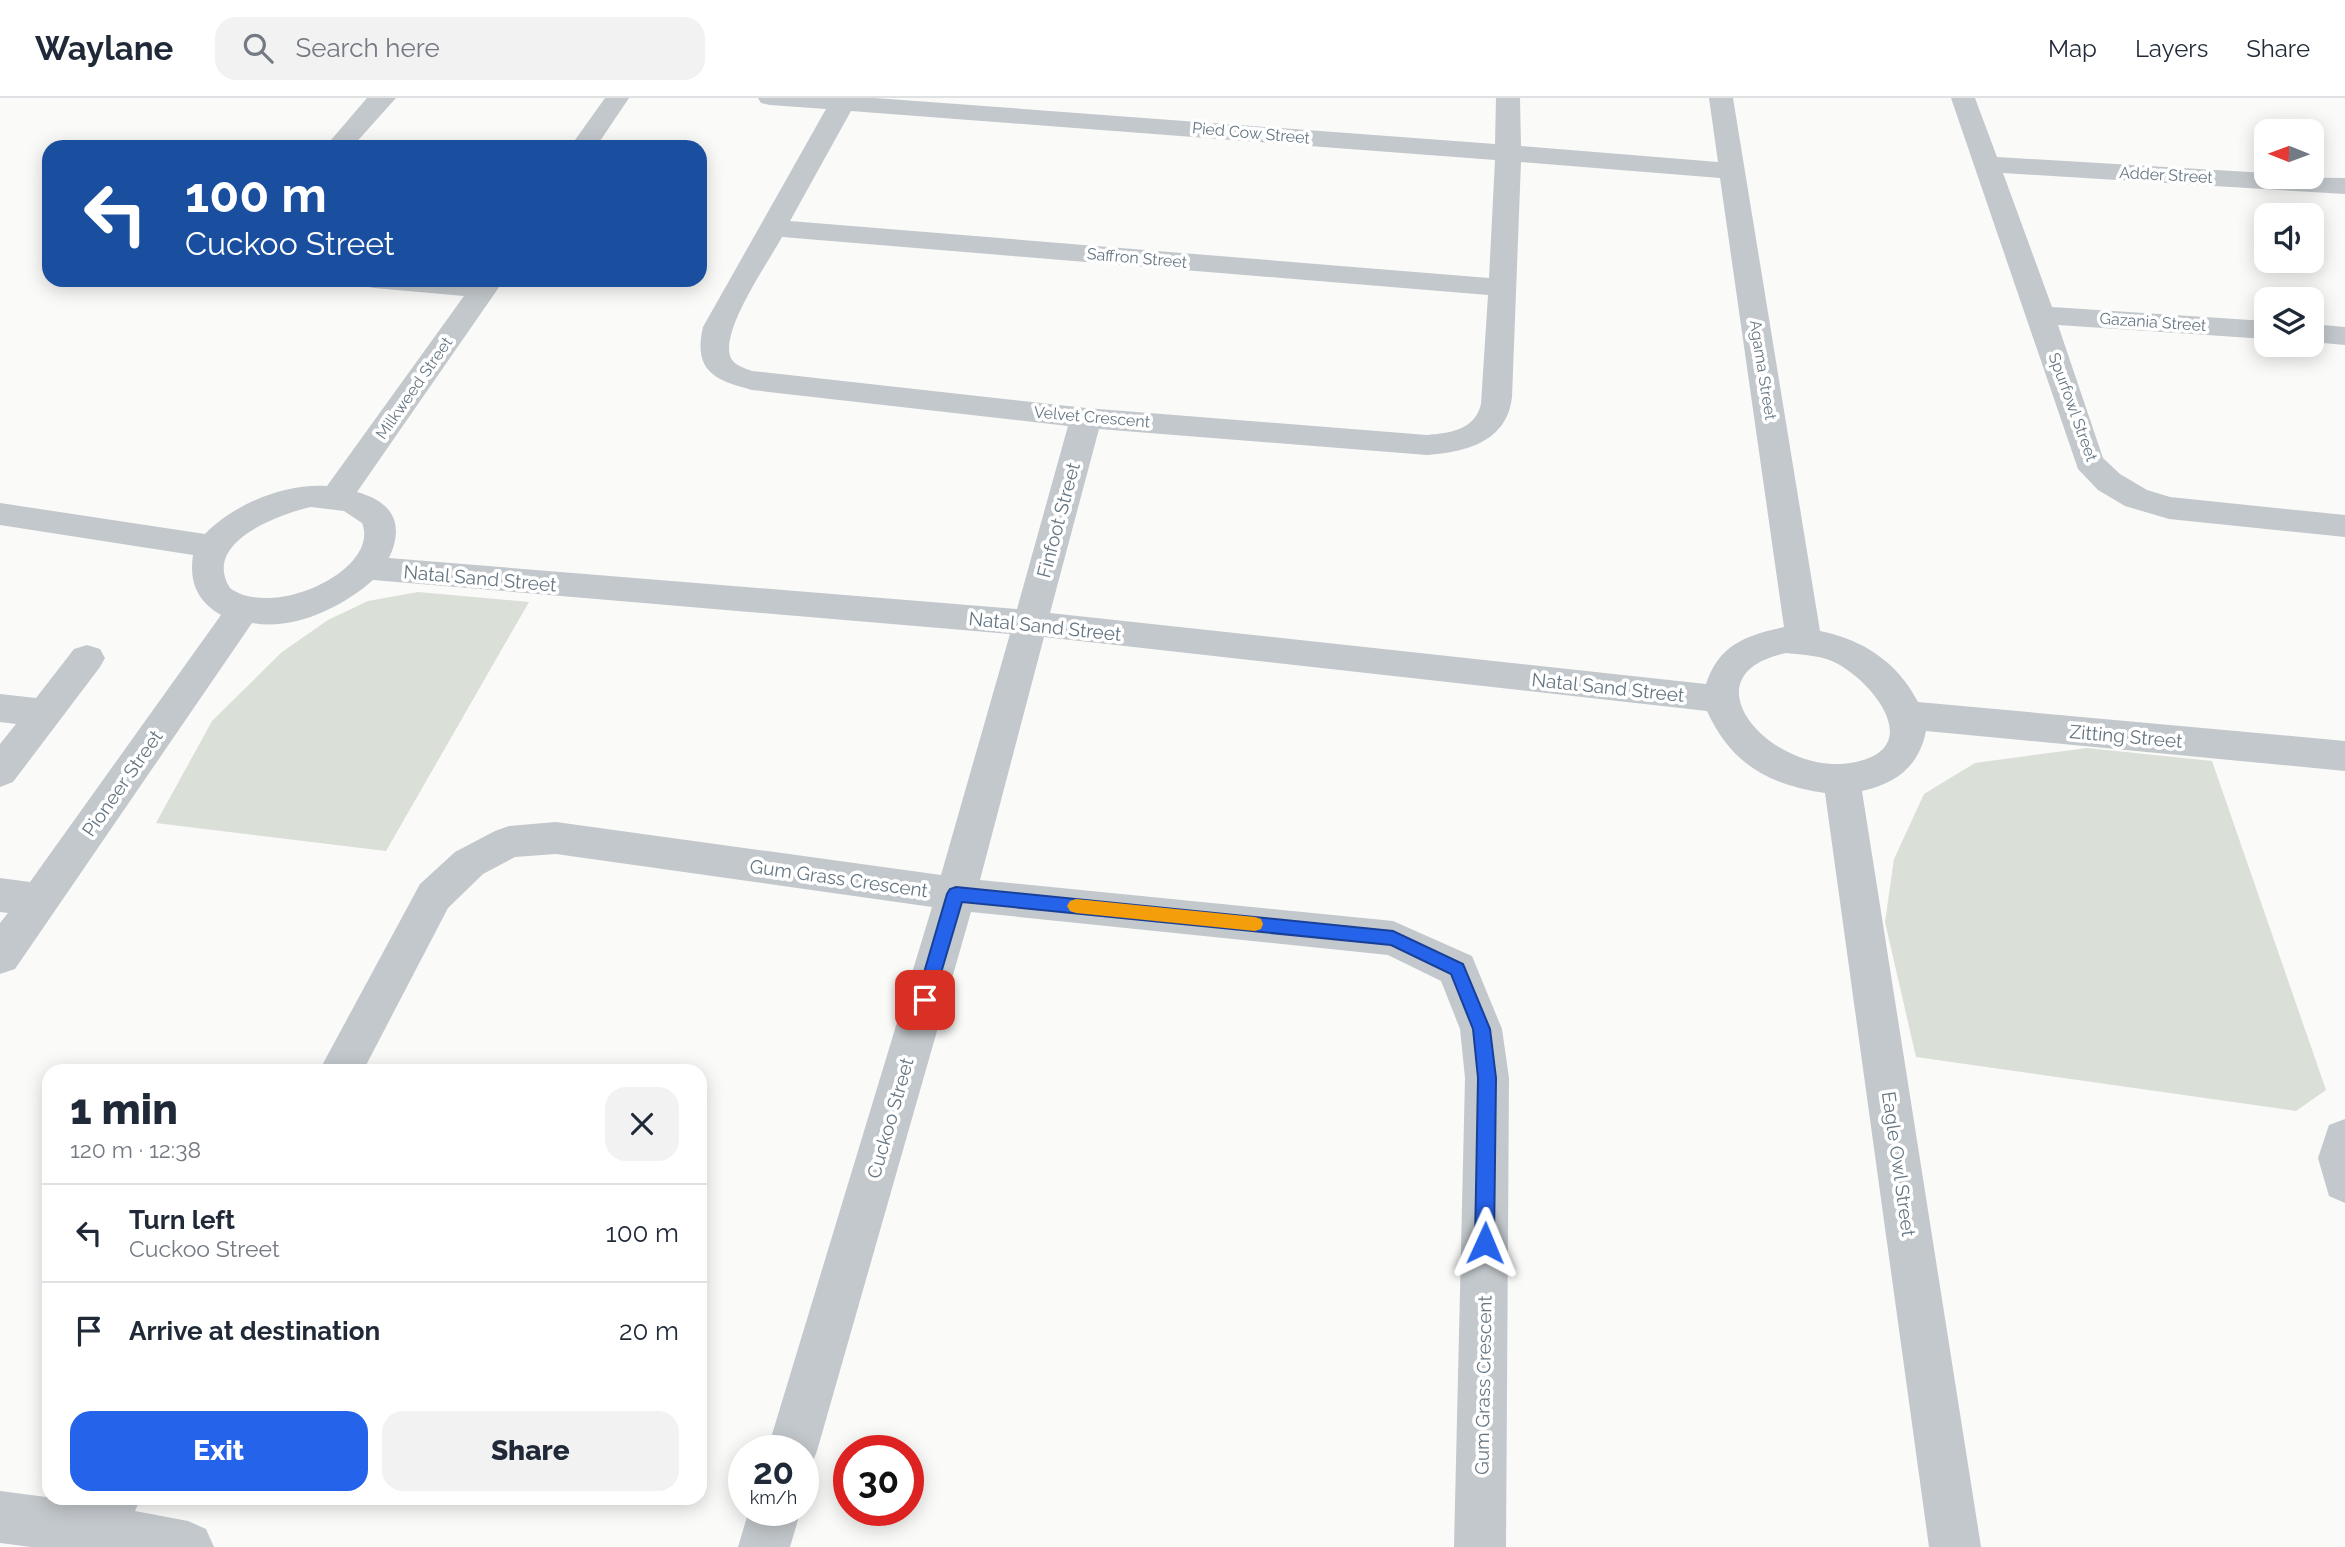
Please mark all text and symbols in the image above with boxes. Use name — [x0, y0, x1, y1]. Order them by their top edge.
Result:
search box — [215, 17, 705, 80]
text: Waylane — [35, 29, 173, 68]
icon: search — [239, 29, 277, 67]
text: Search here — [295, 33, 440, 63]
text: Map — [2048, 34, 2097, 63]
text: Layers — [2135, 34, 2208, 63]
text: Share — [2246, 34, 2310, 63]
street label: Pied Cow Street — [1191, 118, 1311, 148]
north arrow — [2254, 119, 2324, 189]
map controls — [2254, 119, 2324, 357]
street label: Adder Street — [2119, 163, 2214, 187]
text: 100 m — [185, 166, 327, 223]
icon: left — [70, 168, 161, 259]
button: sound — [2254, 203, 2324, 273]
text: Cuckoo Street — [185, 225, 395, 262]
street label: Saffron Street — [1086, 244, 1188, 272]
button: layers — [2254, 287, 2324, 357]
street label: Gazania Street — [2099, 309, 2208, 335]
street label: Agama Street — [1746, 319, 1780, 422]
street label: Milkweed Street — [372, 333, 457, 443]
street label: Spurfowl Street — [2045, 350, 2102, 465]
street label: Velvet Crescent — [1033, 402, 1151, 432]
street label: Finfoot Street — [1032, 459, 1084, 580]
street label: Natal Sand Street — [403, 560, 558, 596]
street label: Natal Sand Street — [968, 607, 1123, 645]
street label: Natal Sand Street — [1531, 668, 1686, 706]
street label: Zitting Street — [2069, 720, 2184, 752]
street label: Pioneer Street — [77, 725, 167, 840]
street label: Gum Grass Crescent — [749, 855, 930, 901]
pin — [895, 970, 955, 1030]
icon: arrive — [906, 981, 944, 1019]
street label: Cuckoo Street — [862, 1055, 918, 1181]
text: 1 min — [70, 1085, 178, 1134]
button: close — [605, 1087, 679, 1161]
street label: Eagle Owl Street — [1878, 1090, 1920, 1239]
text: 120 m · 12:38 — [70, 1136, 201, 1163]
text: Turn left — [129, 1205, 235, 1235]
position arrow — [1448, 1206, 1522, 1280]
icon: left — [70, 1214, 108, 1252]
text: 100 m — [606, 1218, 679, 1248]
text: Cuckoo Street — [129, 1235, 280, 1262]
street label: Gum Grass Crescent — [1470, 1294, 1496, 1475]
icon: arrive — [70, 1312, 108, 1350]
text: Arrive at destination — [129, 1316, 380, 1346]
text: 20 m — [619, 1316, 679, 1346]
button: Exit — [70, 1411, 368, 1491]
button: Share — [382, 1411, 679, 1491]
speed limit sign: 30 — [833, 1435, 924, 1526]
text: 20 — [753, 1451, 794, 1492]
text: km/h — [750, 1487, 797, 1508]

